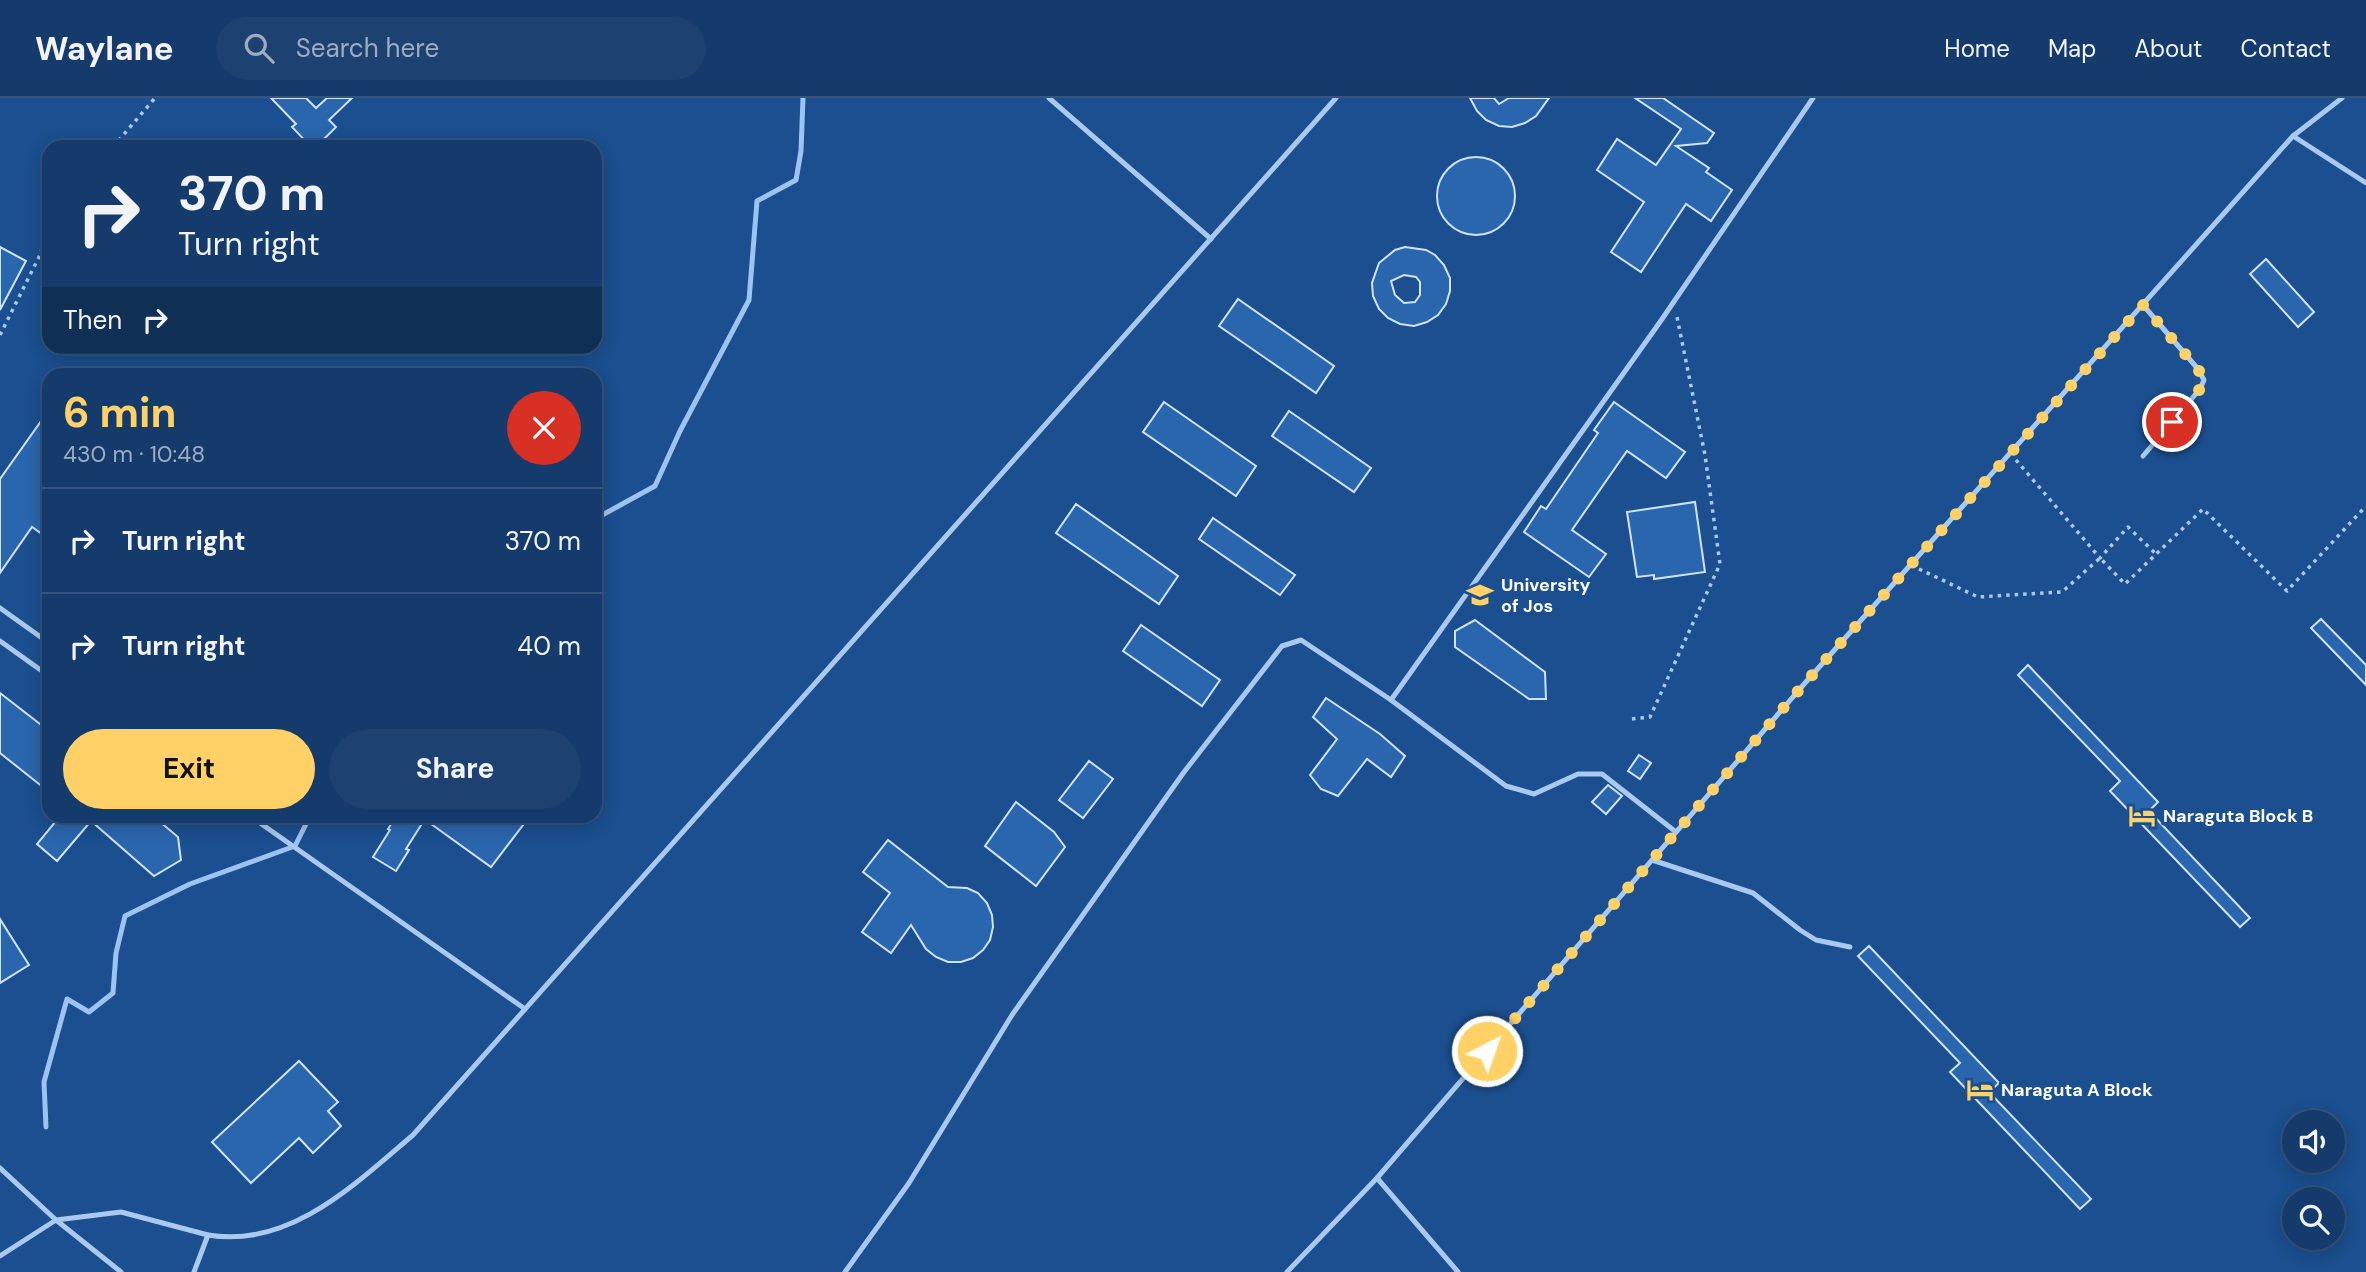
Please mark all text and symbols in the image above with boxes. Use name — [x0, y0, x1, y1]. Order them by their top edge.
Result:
search box — [216, 17, 706, 80]
text: Waylane — [35, 27, 174, 70]
icon: search — [240, 29, 278, 67]
text: Search here — [296, 31, 439, 65]
text: Home — [1944, 33, 2010, 64]
text: Map — [2048, 33, 2096, 64]
text: About — [2134, 33, 2203, 64]
text: Contact — [2241, 33, 2331, 64]
text: 370 m — [178, 161, 325, 225]
icon: right — [63, 168, 154, 259]
text: Turn right — [178, 223, 320, 265]
icon: right — [136, 301, 174, 339]
text: Then — [63, 303, 122, 337]
text: 6 min — [63, 385, 176, 440]
button: close — [507, 391, 581, 465]
pin — [2142, 392, 2202, 452]
icon: arrive — [2153, 403, 2191, 441]
text: 430 m · 10:48 — [63, 439, 205, 469]
icon: right — [63, 522, 101, 560]
text: Turn right — [122, 524, 246, 558]
text: 370 m — [505, 524, 581, 558]
place label: University of Jos — [1501, 573, 1591, 618]
school or university icon: University of Jos — [1465, 580, 1495, 610]
icon: right — [63, 627, 101, 665]
text: Turn right — [122, 629, 246, 663]
text: 40 m — [517, 629, 581, 663]
button: Exit — [63, 729, 315, 809]
button: Share — [329, 729, 581, 809]
hotel icon: Naraguta Block B — [2127, 801, 2157, 831]
place label: Naraguta Block B — [2163, 804, 2313, 828]
position arrow — [1450, 1014, 1524, 1088]
hotel icon: Naraguta A Block — [1965, 1075, 1995, 1105]
place label: Naraguta A Block — [2001, 1078, 2153, 1102]
map controls — [2282, 1110, 2345, 1250]
button: sound — [2282, 1110, 2345, 1173]
button: search — [2282, 1187, 2345, 1250]

